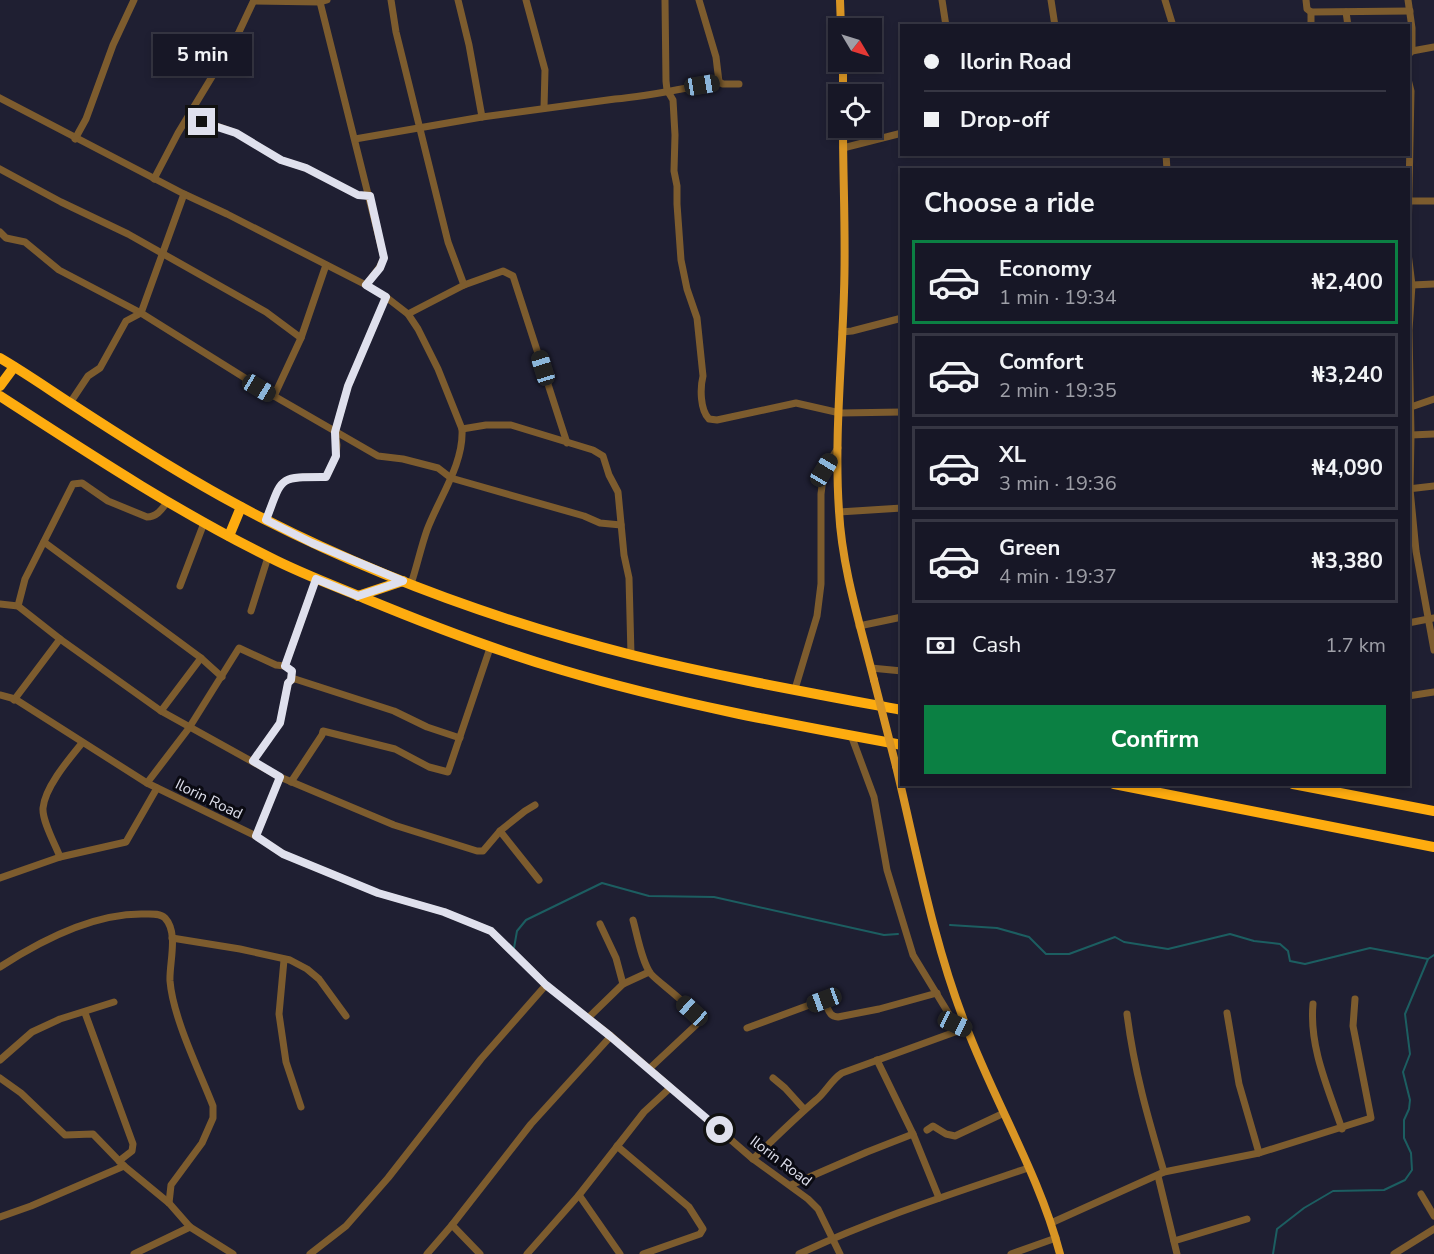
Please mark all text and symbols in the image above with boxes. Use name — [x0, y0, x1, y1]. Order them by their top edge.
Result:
north arrow — [828, 18, 882, 72]
map controls — [828, 18, 882, 138]
callout: 5 min — [152, 35, 252, 77]
text: 5 min — [177, 41, 228, 68]
text: Ilorin Road — [960, 47, 1072, 77]
car — [683, 73, 721, 97]
button: locate — [828, 84, 882, 138]
text: Drop-off — [960, 105, 1049, 135]
route end — [188, 108, 215, 135]
text: Choose a ride — [924, 185, 1095, 222]
text: Economy — [999, 254, 1091, 284]
icon: car — [927, 255, 981, 309]
text: ₦2,400 — [1312, 267, 1383, 297]
text: 1 min · 19:34 — [999, 284, 1117, 311]
text: Comfort — [999, 347, 1083, 377]
car — [529, 348, 557, 388]
icon: car — [927, 348, 981, 402]
text: ₦3,240 — [1312, 360, 1383, 390]
car — [239, 371, 279, 405]
text: 2 min · 19:35 — [999, 377, 1117, 404]
text: XL — [999, 440, 1026, 470]
icon: car — [927, 441, 981, 495]
car — [807, 450, 841, 490]
text: ₦4,090 — [1312, 453, 1383, 483]
text: 3 min · 19:36 — [999, 470, 1117, 497]
text: Green — [999, 533, 1060, 563]
icon: car — [927, 534, 981, 588]
text: ₦3,380 — [1312, 546, 1383, 576]
text: 4 min · 19:37 — [999, 563, 1117, 590]
icon: cash — [924, 629, 957, 662]
text: Cash — [972, 630, 1021, 660]
text: 1.7 km — [1325, 632, 1386, 659]
button: Confirm — [924, 705, 1386, 774]
street label: Ilorin Road — [172, 774, 246, 824]
car — [804, 985, 844, 1015]
car — [673, 992, 711, 1030]
car — [935, 1008, 975, 1040]
route start — [706, 1116, 733, 1143]
street label: Ilorin Road — [746, 1131, 816, 1191]

